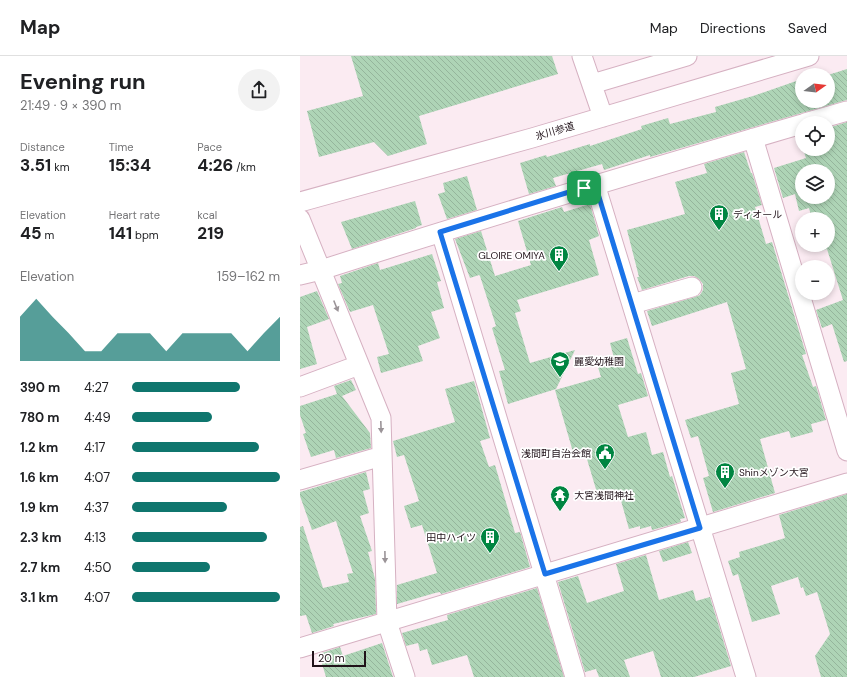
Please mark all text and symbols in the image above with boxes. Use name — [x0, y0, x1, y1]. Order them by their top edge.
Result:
text: Map — [20, 15, 60, 40]
text: Map — [650, 19, 678, 37]
text: Directions — [700, 19, 766, 37]
text: Saved — [788, 19, 827, 37]
text: Evening run — [20, 67, 146, 96]
north arrow — [795, 68, 835, 108]
map controls — [795, 68, 835, 300]
button: share — [238, 69, 280, 111]
text: 21:49 · 9 × 390 m — [20, 97, 121, 114]
button: locate — [795, 116, 835, 156]
street label: 氷川参道 — [534, 119, 576, 143]
text: Distance — [20, 140, 65, 154]
text: Time — [109, 140, 134, 154]
text: Pace — [197, 140, 222, 154]
text: 3.51 — [20, 154, 51, 176]
text: 15:34 — [109, 154, 151, 176]
text: 4:26 — [197, 154, 233, 176]
text: km — [51, 160, 70, 174]
text: /km — [233, 160, 256, 174]
button: layers — [795, 164, 835, 204]
pin — [567, 171, 601, 205]
icon: arrive — [573, 177, 595, 199]
building icon: ディオール — [708, 203, 730, 231]
text: Elevation — [20, 208, 66, 222]
text: Heart rate — [109, 208, 160, 222]
text: kcal — [197, 208, 217, 222]
place label: ディオール — [733, 208, 782, 221]
button: + — [795, 212, 835, 252]
text: 45 — [20, 222, 42, 244]
text: 141 — [109, 222, 132, 244]
text: 219 — [197, 222, 224, 244]
text: m — [42, 228, 54, 242]
text: bpm — [132, 228, 159, 242]
building icon: GLOIRE OMIYA — [548, 244, 570, 272]
place label: GLOIRE OMIYA — [478, 249, 545, 262]
button: − — [795, 260, 835, 300]
text: Elevation — [20, 268, 74, 285]
text: 159–162 m — [217, 268, 280, 285]
one-way arrow — [333, 301, 339, 313]
school or university icon: 麗愛幼稚園 — [549, 350, 571, 378]
place label: 麗愛幼稚園 — [574, 355, 624, 368]
text: 390 m — [20, 379, 60, 396]
text: 4:27 — [84, 379, 109, 396]
text: 780 m — [20, 409, 60, 426]
text: 4:49 — [84, 409, 111, 426]
one-way arrow — [378, 421, 385, 433]
text: 1.2 km — [20, 439, 58, 456]
text: 4:17 — [84, 439, 106, 456]
public building icon: 浅間町自治会館 — [594, 442, 616, 470]
place label: 浅間町自治会館 — [521, 447, 591, 460]
building icon: Shinメゾン大宮 — [714, 461, 736, 489]
place label: Shinメゾン大宮 — [739, 466, 809, 479]
text: 1.6 km — [20, 469, 59, 486]
text: 4:07 — [84, 469, 110, 486]
temple icon: 大宮浅間神社 — [549, 484, 571, 512]
place label: 大宮浅間神社 — [574, 489, 634, 502]
text: 1.9 km — [20, 499, 59, 516]
text: 4:37 — [84, 499, 109, 516]
building icon: 田中ハイツ — [479, 526, 501, 554]
text: 2.3 km — [20, 529, 61, 546]
text: 4:13 — [84, 529, 106, 546]
place label: 田中ハイツ — [426, 531, 476, 544]
one-way arrow — [382, 551, 388, 564]
text: 2.7 km — [20, 559, 60, 576]
text: 4:50 — [84, 559, 111, 576]
text: 3.1 km — [20, 589, 58, 606]
text: 4:07 — [84, 589, 110, 606]
scale bar — [312, 649, 366, 668]
text: 20 m — [318, 651, 344, 665]

